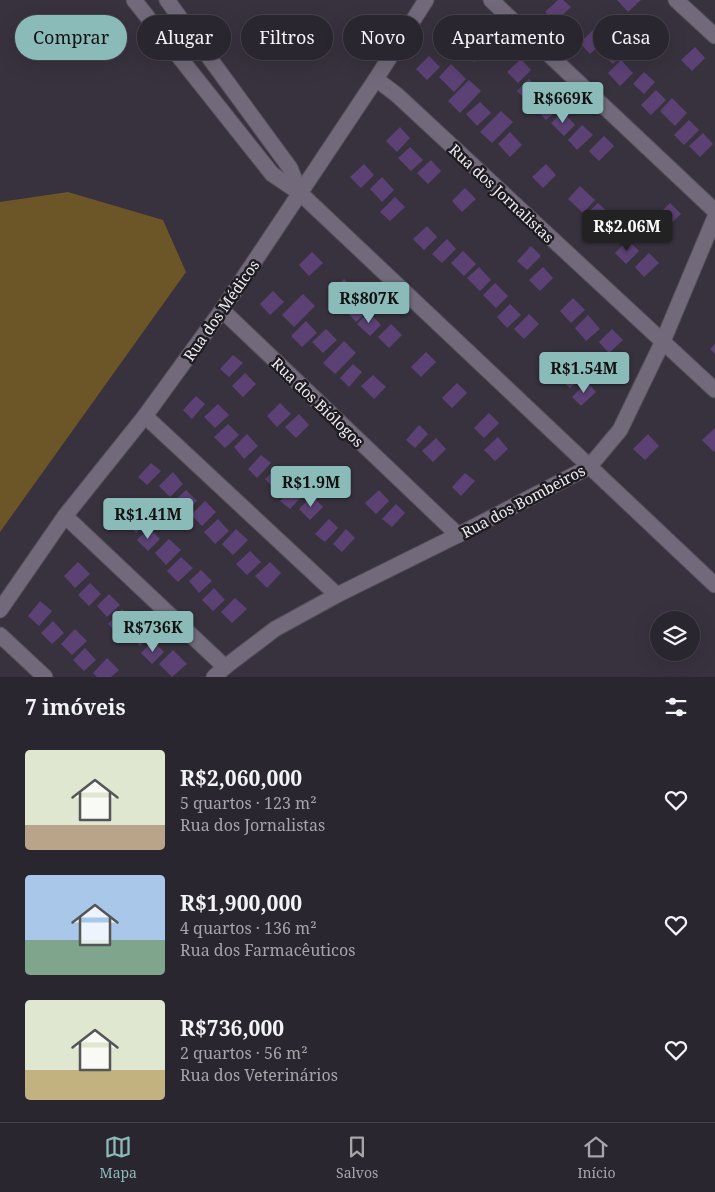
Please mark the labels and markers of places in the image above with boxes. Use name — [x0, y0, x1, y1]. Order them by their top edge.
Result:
pin: R$669K — [522, 82, 604, 124]
pin: R$2.06M — [581, 210, 673, 252]
pin: R$807K — [328, 282, 410, 324]
pin: R$1.54M — [538, 352, 630, 394]
pin: R$1.9M — [270, 466, 352, 508]
pin: R$1.41M — [102, 498, 194, 540]
pin: R$736K — [112, 610, 194, 653]

